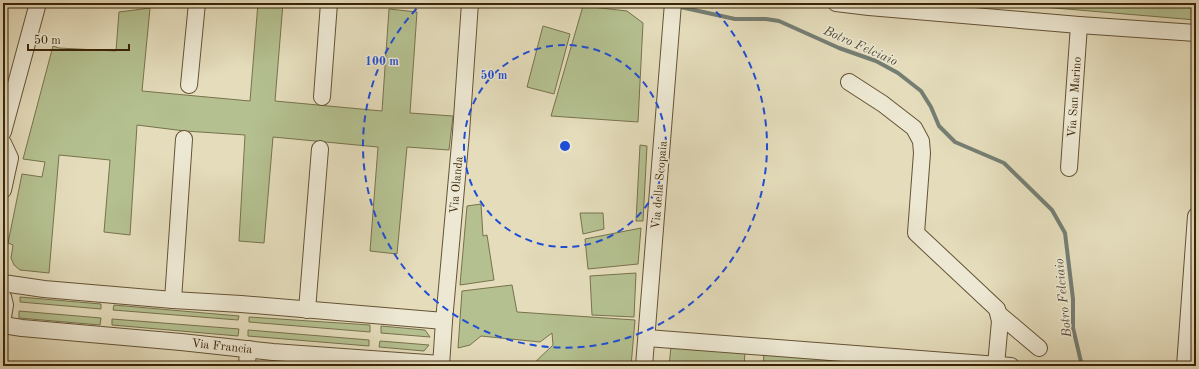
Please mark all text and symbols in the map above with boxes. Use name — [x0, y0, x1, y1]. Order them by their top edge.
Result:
water label: Botro Felciaio — [821, 24, 899, 68]
scale bar — [28, 26, 129, 52]
text: 50 m — [34, 34, 61, 47]
text: 100 m — [365, 56, 399, 68]
street label: Via San Marino — [1066, 56, 1084, 138]
text: 50 m — [481, 69, 508, 82]
centre of rings — [558, 139, 572, 153]
street label: Via della Scopaia — [650, 140, 670, 230]
street label: Via Olanda — [449, 156, 465, 214]
water label: Botro Felciaio — [1053, 258, 1074, 339]
street label: Via Francia — [191, 338, 253, 356]

